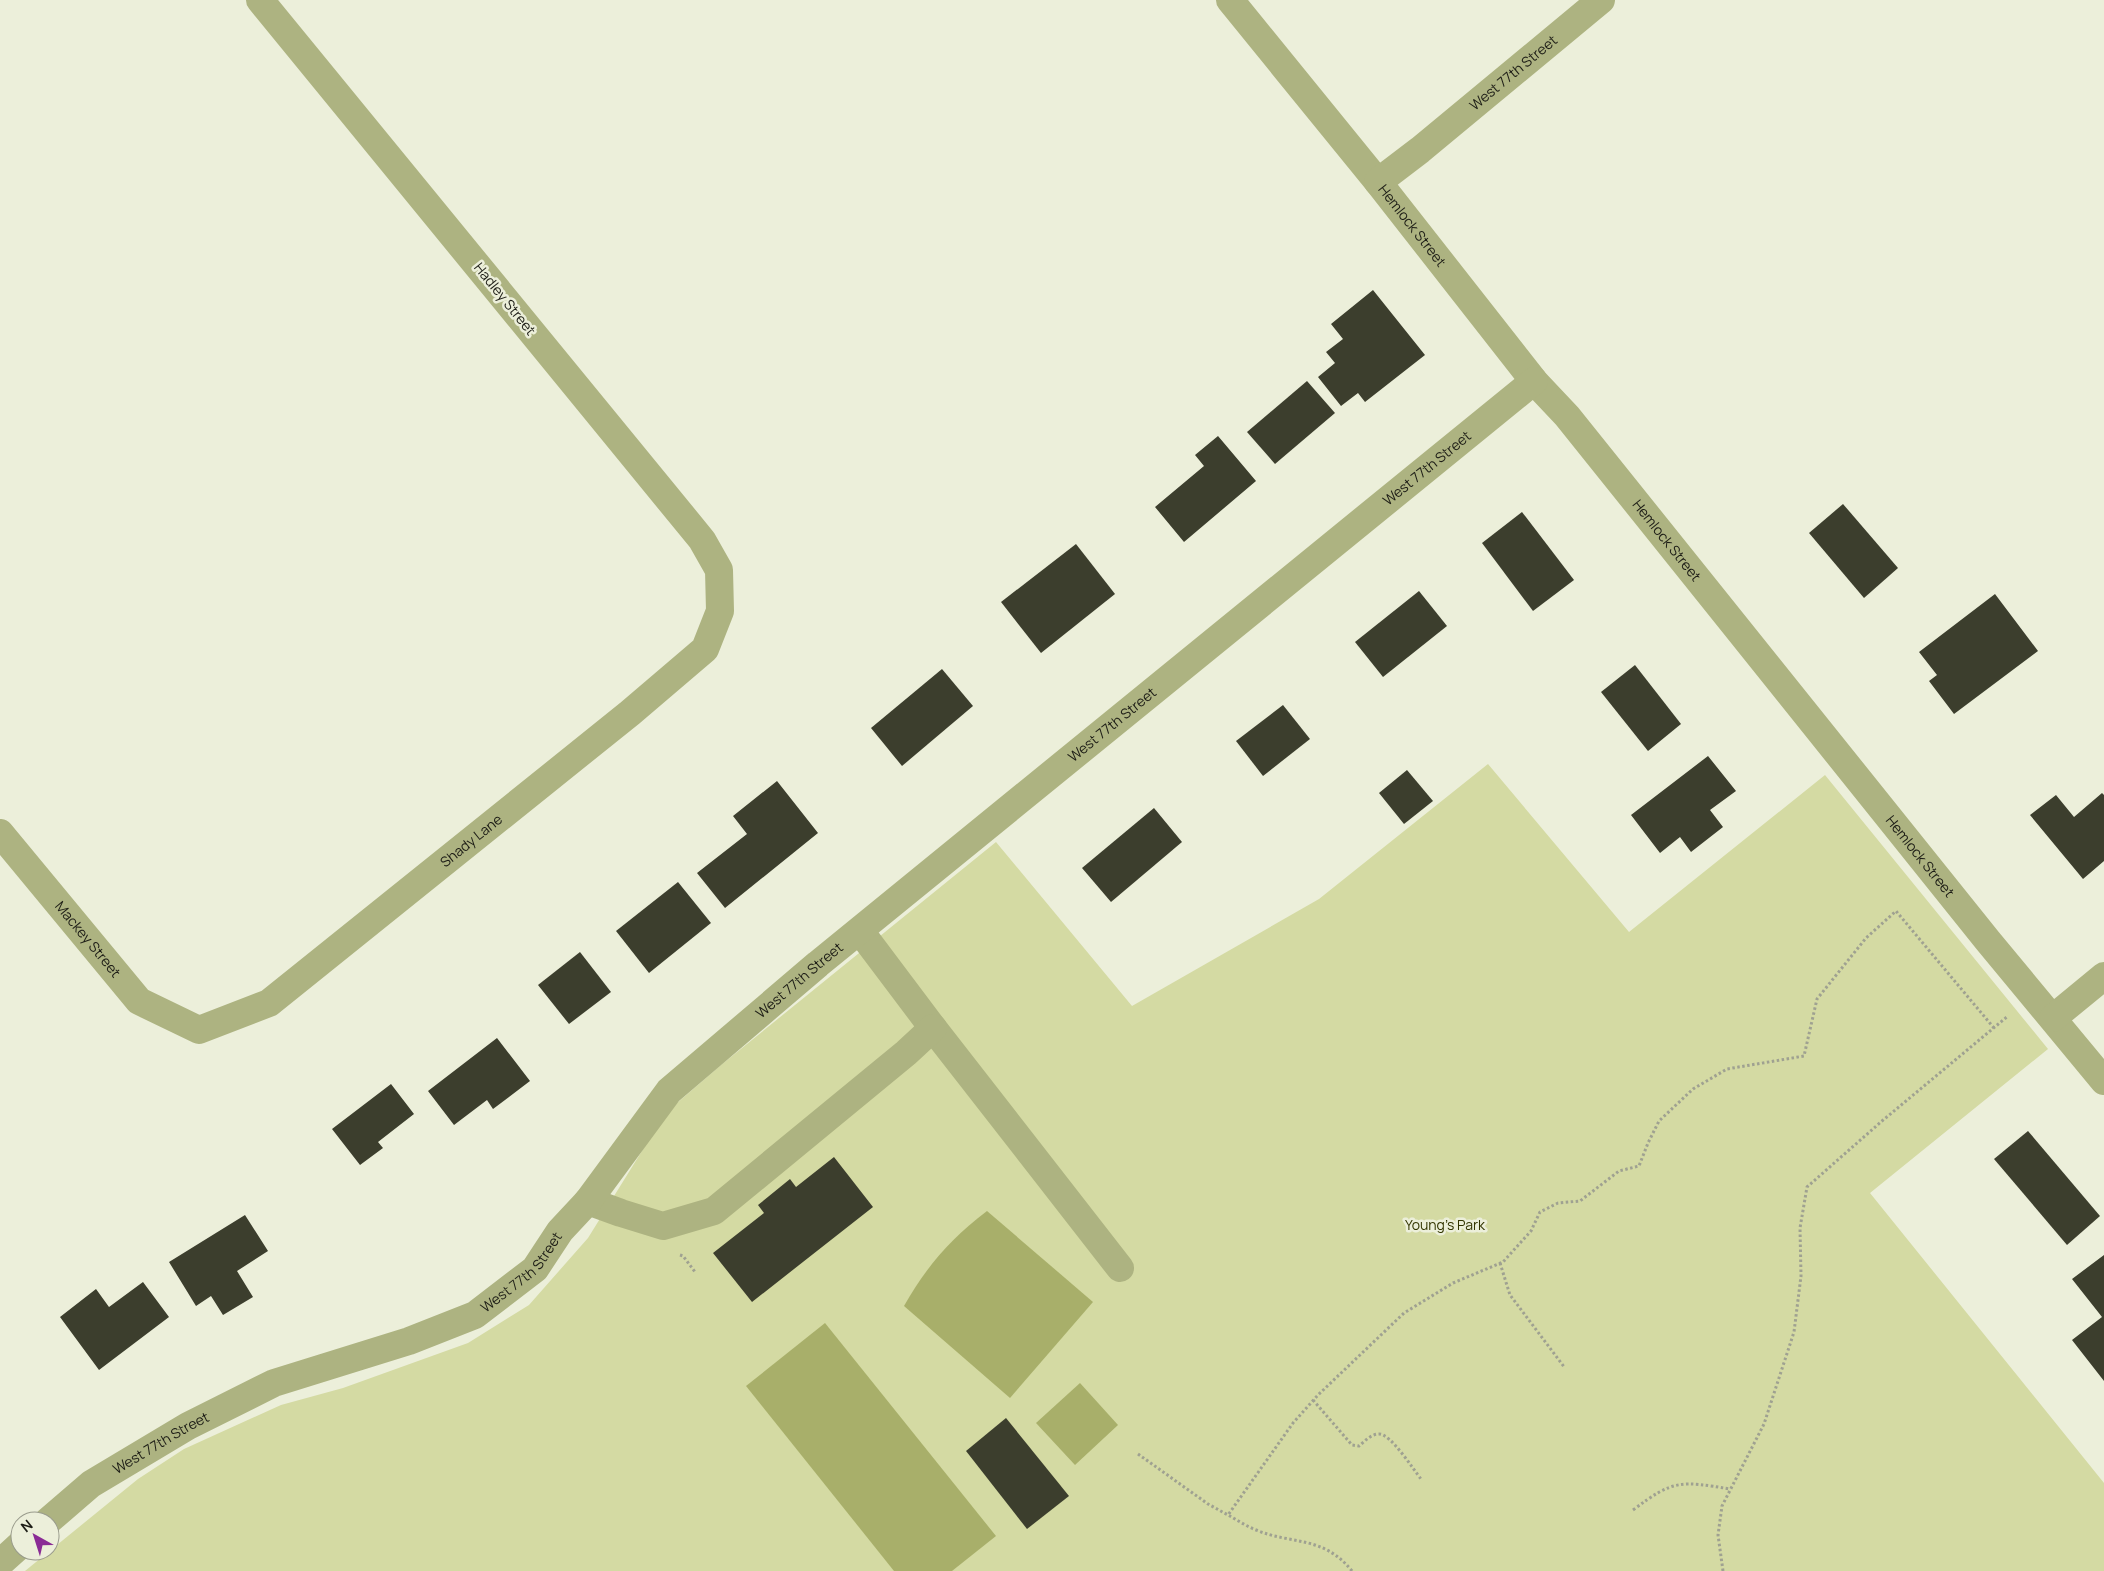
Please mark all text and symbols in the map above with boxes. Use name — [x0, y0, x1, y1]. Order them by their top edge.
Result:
street label: West 77th Street — [1465, 30, 1561, 114]
street label: Hemlock Street — [1374, 180, 1451, 271]
street label: Hadley Street — [470, 258, 541, 339]
street label: West 77th Street — [1379, 426, 1475, 509]
street label: Hemlock Street — [1629, 495, 1706, 585]
street label: West 77th Street — [1064, 682, 1160, 766]
street label: Shady Lane — [436, 809, 506, 871]
street label: Hemlock Street — [1882, 811, 1959, 901]
street label: Mackey Street — [51, 897, 126, 981]
street label: West 77th Street — [751, 937, 847, 1022]
park label: Young's Park — [1405, 1215, 1486, 1234]
street label: West 77th Street — [476, 1228, 566, 1316]
street label: West 77th Street — [109, 1407, 213, 1478]
north arrow — [10, 1511, 60, 1561]
text: N — [17, 1515, 36, 1536]

